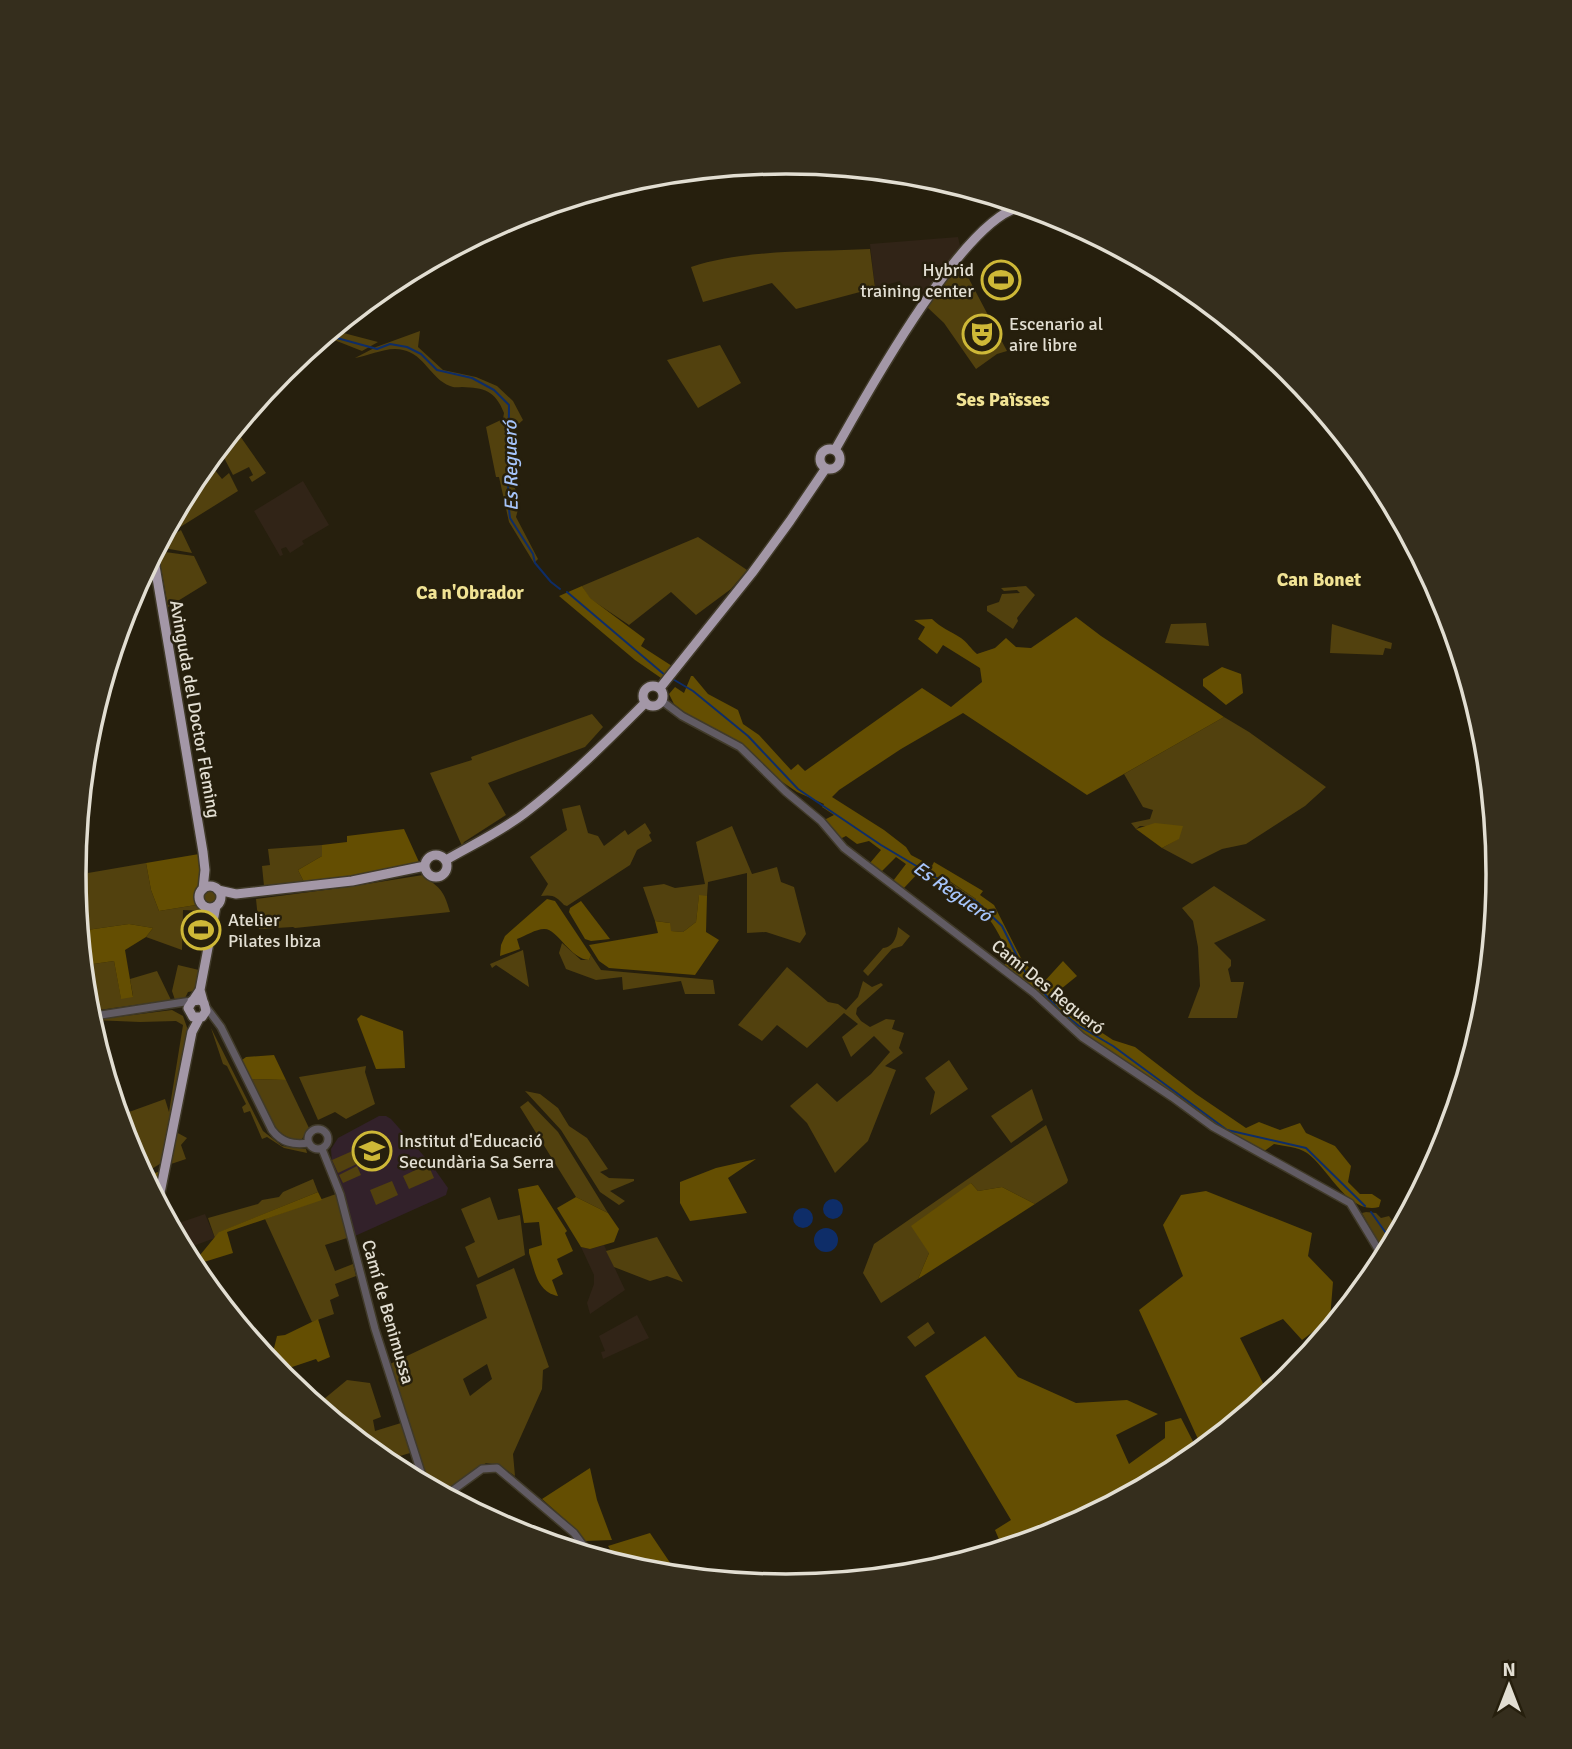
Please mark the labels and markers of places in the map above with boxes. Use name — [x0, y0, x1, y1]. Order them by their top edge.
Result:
place label: Hybrid training center — [860, 259, 974, 302]
sports icon: Hybrid training center — [980, 259, 1022, 301]
theatre icon: Escenario al aire libre — [961, 313, 1003, 355]
place label: Escenario al aire libre — [1009, 313, 1103, 356]
sports icon: Atelier Pilates Ibiza — [180, 909, 222, 951]
place label: Atelier Pilates Ibiza — [228, 909, 321, 952]
school or university icon: Institut d'Educació Secundària Sa Serra — [351, 1130, 393, 1172]
place label: Institut d'Educació Secundària Sa Serra — [399, 1130, 554, 1173]

